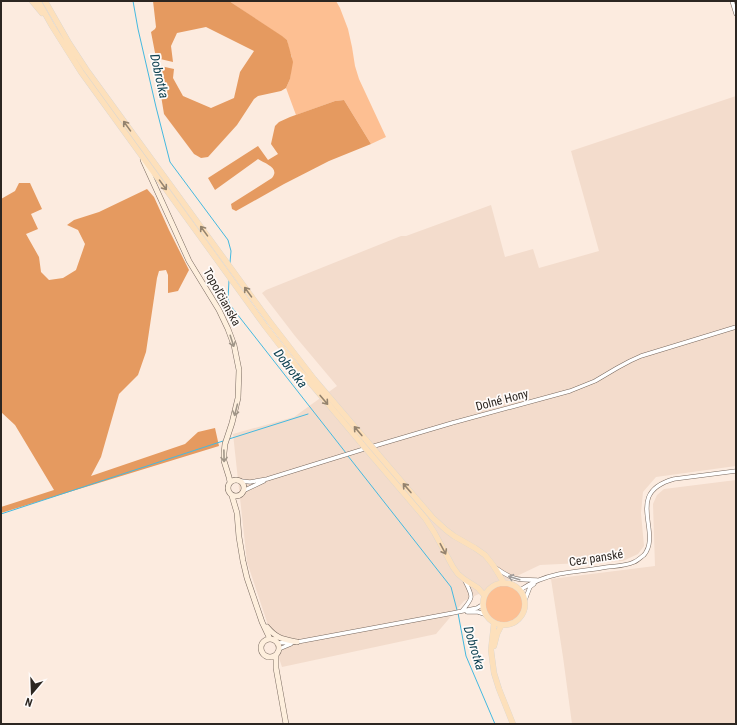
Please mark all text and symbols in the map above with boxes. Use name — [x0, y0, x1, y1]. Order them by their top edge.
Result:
water label: Dobrotka — [147, 52, 172, 100]
one-way arrow — [123, 121, 131, 132]
one-way arrow — [159, 180, 167, 191]
one-way arrow — [200, 225, 208, 236]
street label: Topoľčianska — [200, 266, 244, 328]
one-way arrow — [244, 287, 252, 298]
one-way arrow — [229, 335, 237, 347]
water label: Dobrotka — [271, 346, 310, 391]
street label: Dolné Hony — [474, 386, 530, 414]
one-way arrow — [320, 395, 329, 406]
one-way arrow — [231, 403, 239, 416]
one-way arrow — [354, 425, 363, 436]
one-way arrow — [220, 449, 228, 462]
one-way arrow — [403, 483, 412, 493]
one-way arrow — [440, 543, 448, 555]
street label: Cez panské — [568, 547, 624, 569]
one-way arrow — [508, 574, 521, 581]
water label: Dobrotka — [461, 624, 488, 672]
north arrow — [12, 673, 52, 713]
text: N — [23, 695, 34, 709]

